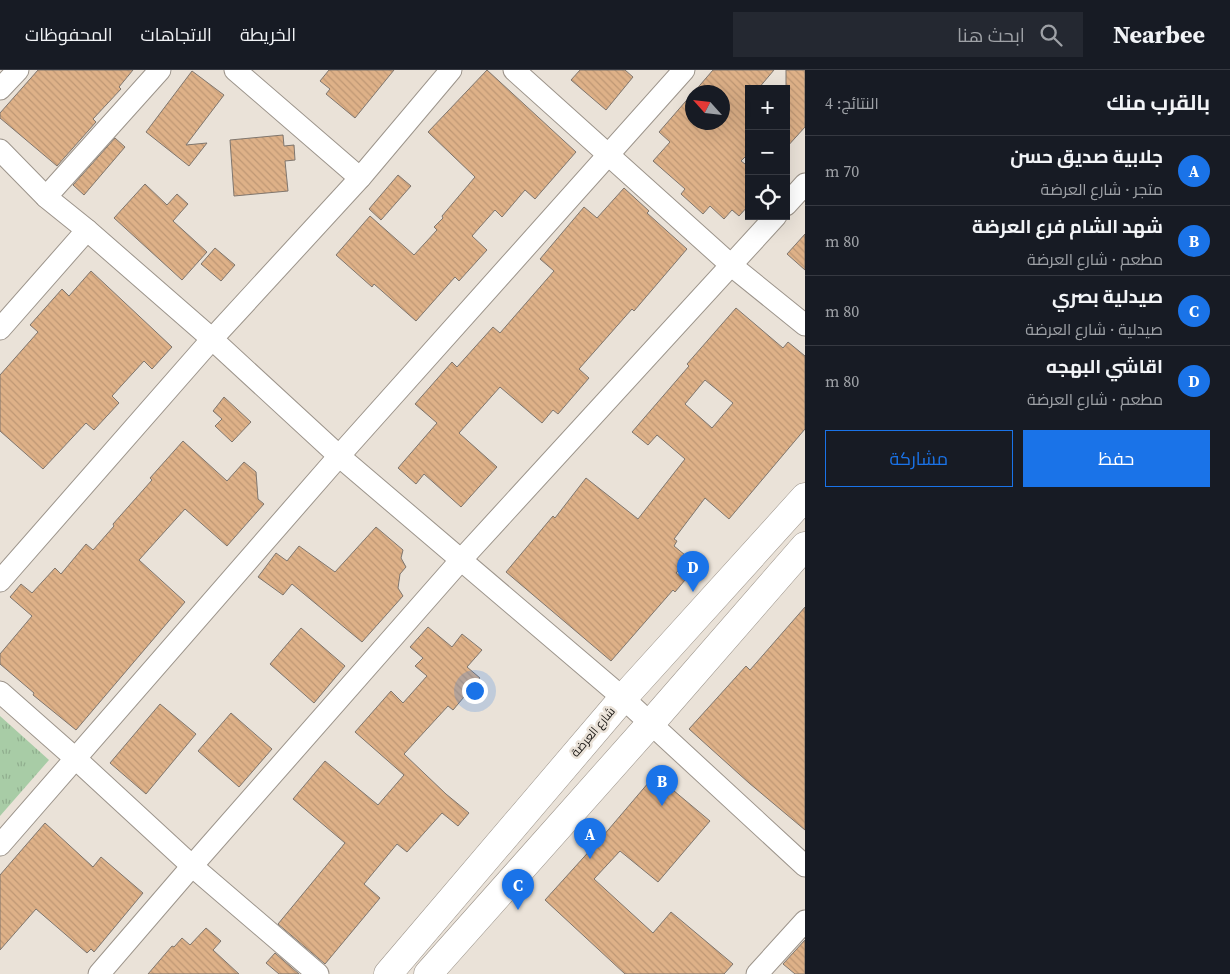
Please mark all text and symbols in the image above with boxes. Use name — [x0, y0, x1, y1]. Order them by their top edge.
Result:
search box — [733, 12, 1083, 57]
text: Nearbee — [1113, 18, 1205, 51]
icon: search — [1037, 21, 1065, 49]
text: المحفوظات — [25, 22, 113, 47]
text: الاتجاهات — [141, 22, 212, 47]
text: الخريطة — [240, 22, 296, 47]
text: ابحث هنا — [957, 22, 1025, 48]
north arrow — [685, 85, 730, 130]
map controls — [745, 85, 790, 220]
button: + — [745, 85, 790, 130]
text: بالقرب منك — [1106, 88, 1210, 117]
text: النتائج: 4 — [825, 92, 879, 114]
button: − — [745, 130, 790, 175]
text: جلابية صديق حسن — [1010, 143, 1163, 169]
text: 70 m — [825, 160, 859, 182]
text: A — [1189, 160, 1199, 182]
button: locate — [745, 175, 790, 220]
text: متجر · شارع العرضة — [1041, 178, 1163, 200]
text: شهد الشام فرع العرضة — [972, 213, 1163, 239]
text: 80 m — [825, 230, 859, 252]
text: B — [1189, 230, 1199, 252]
text: مطعم · شارع العرضة — [1027, 248, 1163, 270]
text: صيدلية بصري — [1052, 283, 1163, 309]
text: 80 m — [825, 300, 859, 322]
text: C — [1189, 300, 1199, 322]
text: صيدلية · شارع العرضة — [1025, 318, 1163, 340]
text: اقاشي البهجه — [1046, 353, 1163, 379]
text: 80 m — [825, 370, 859, 392]
text: D — [1188, 370, 1200, 392]
text: مطعم · شارع العرضة — [1027, 388, 1163, 410]
button: مشاركة — [825, 430, 1013, 487]
button: حفظ — [1023, 430, 1210, 487]
pin: D — [677, 551, 709, 592]
your location — [462, 678, 488, 704]
street label: شارع العرضة — [567, 704, 619, 760]
pin: B — [646, 765, 678, 806]
pin: A — [574, 818, 606, 859]
pin: C — [502, 869, 534, 910]

